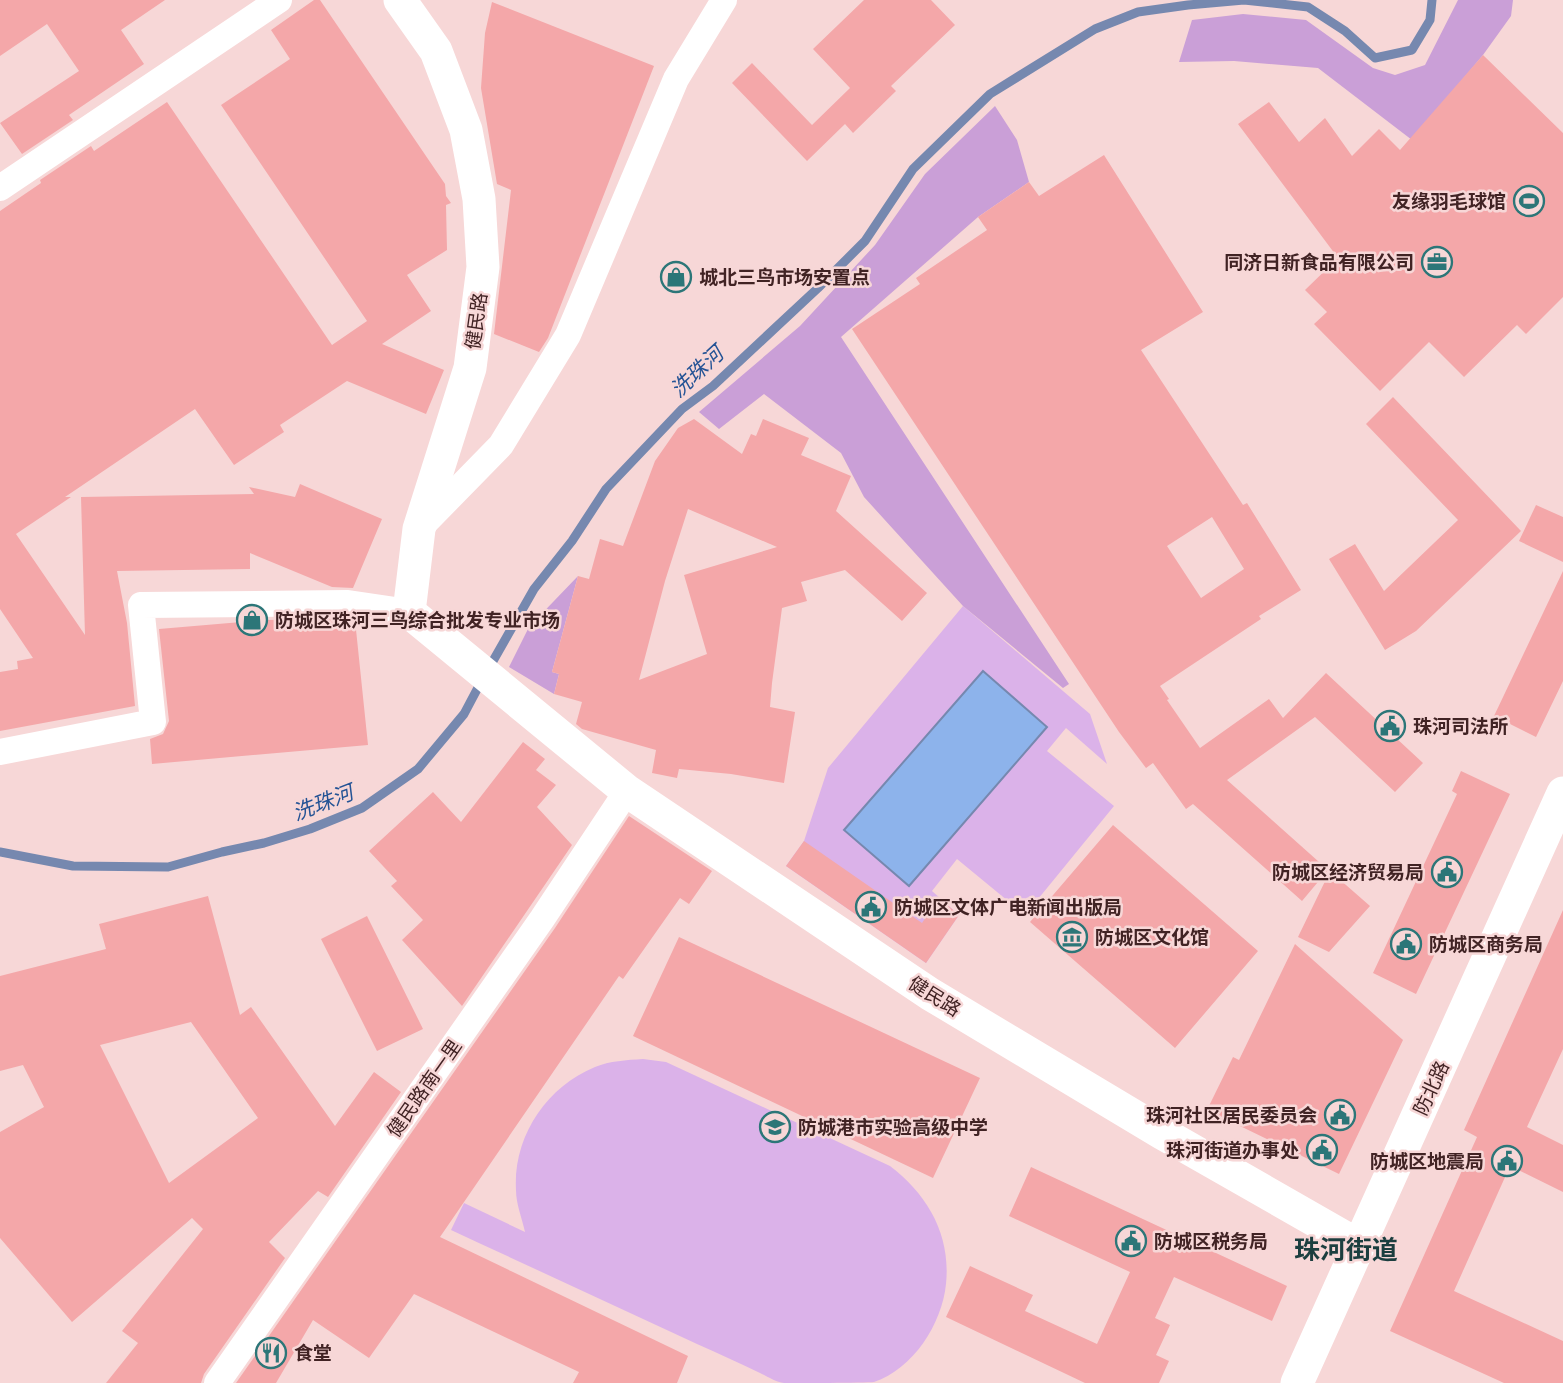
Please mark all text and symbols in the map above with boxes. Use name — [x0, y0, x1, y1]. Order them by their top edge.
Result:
sports icon: 友缘羽毛球馆 — [1512, 184, 1546, 218]
place label: 友缘羽毛球馆 — [1392, 190, 1506, 213]
office icon: 同济日新食品有限公司 — [1420, 245, 1454, 279]
place label: 同济日新食品有限公司 — [1224, 251, 1414, 274]
shop icon: 城北三鸟市场安置点 — [659, 260, 693, 294]
place label: 城北三鸟市场安置点 — [699, 266, 870, 289]
street label: 健民路 — [461, 291, 492, 351]
water label: 洗珠河 — [666, 339, 731, 402]
shop icon: 防城区珠河三鸟综合批发专业市场 — [235, 603, 269, 637]
place label: 防城区珠河三鸟综合批发专业市场 — [275, 609, 560, 632]
public building icon: 珠河司法所 — [1373, 709, 1407, 743]
place label: 珠河司法所 — [1413, 715, 1508, 738]
water label: 洗珠河 — [289, 779, 360, 825]
public building icon: 防城区经济贸易局 — [1430, 855, 1464, 889]
place label: 防城区经济贸易局 — [1272, 861, 1424, 884]
public building icon: 防城区文体广电新闻出版局 — [854, 890, 888, 924]
place label: 防城区文体广电新闻出版局 — [894, 896, 1122, 919]
museum icon: 防城区文化馆 — [1055, 920, 1089, 954]
place label: 防城区文化馆 — [1095, 926, 1209, 949]
public building icon: 防城区商务局 — [1389, 927, 1423, 961]
place label: 防城区商务局 — [1429, 933, 1543, 956]
street label: 健民路 — [904, 972, 965, 1021]
street label: 健民路南一里 — [382, 1035, 467, 1142]
street label: 防北路 — [1409, 1058, 1454, 1119]
public building icon: 珠河社区居民委员会 — [1323, 1098, 1357, 1132]
place label: 珠河社区居民委员会 — [1146, 1104, 1317, 1127]
school or university icon: 防城港市实验高级中学 — [758, 1110, 792, 1144]
place label: 防城港市实验高级中学 — [798, 1116, 988, 1139]
public building icon: 珠河街道办事处 — [1305, 1133, 1339, 1167]
place label: 珠河街道办事处 — [1166, 1139, 1299, 1162]
public building icon: 防城区地震局 — [1490, 1144, 1524, 1178]
place label: 防城区地震局 — [1370, 1150, 1484, 1173]
public building icon: 防城区税务局 — [1114, 1224, 1148, 1258]
place label: 防城区税务局 — [1154, 1230, 1268, 1253]
district label: 珠河街道 — [1294, 1235, 1398, 1265]
restaurant icon: 食堂 — [254, 1336, 288, 1370]
place label: 食堂 — [294, 1342, 332, 1365]

